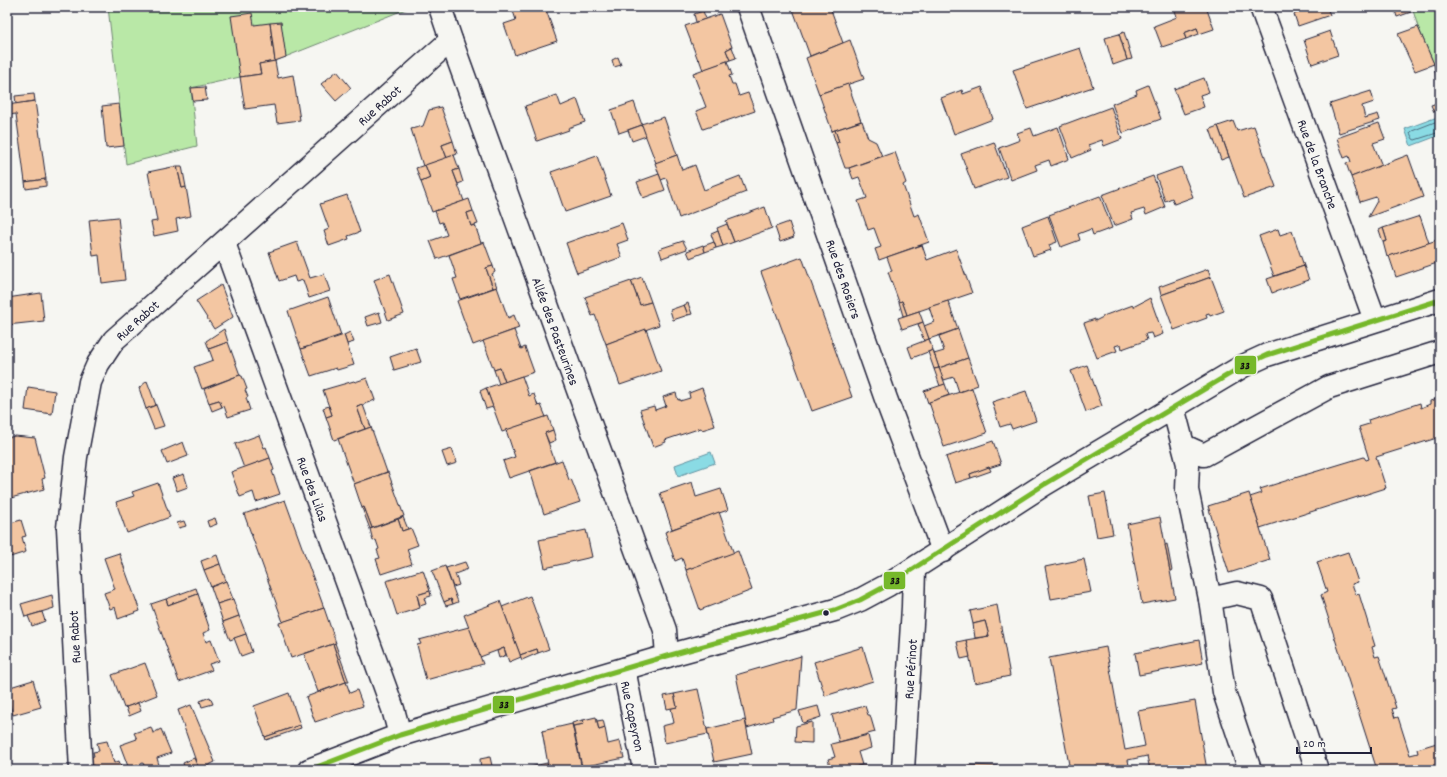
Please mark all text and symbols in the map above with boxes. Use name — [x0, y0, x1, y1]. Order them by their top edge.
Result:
street label: Rue Rabot — [354, 81, 407, 132]
street label: Rue de la Branche — [1291, 117, 1342, 212]
street label: Rue des Rosiers — [819, 237, 865, 322]
street label: Allée des Pasteurines — [525, 275, 583, 389]
street label: Rue Rabot — [112, 296, 165, 347]
line badge: 33 — [1234, 355, 1257, 375]
text: 33 — [1240, 359, 1250, 375]
street label: Rue des Lilas — [290, 454, 332, 525]
line badge: 33 — [883, 571, 906, 590]
text: 33 — [890, 574, 900, 590]
unlabelled marker — [821, 608, 831, 618]
street label: Rue Rabot — [65, 610, 87, 664]
street label: Rue Périnot — [900, 638, 924, 700]
street label: Rue Capeyron — [614, 679, 648, 754]
line badge: 33 — [492, 695, 515, 714]
text: 33 — [499, 698, 509, 714]
scale bar — [1297, 729, 1371, 755]
text: 20 m — [1303, 736, 1326, 753]

